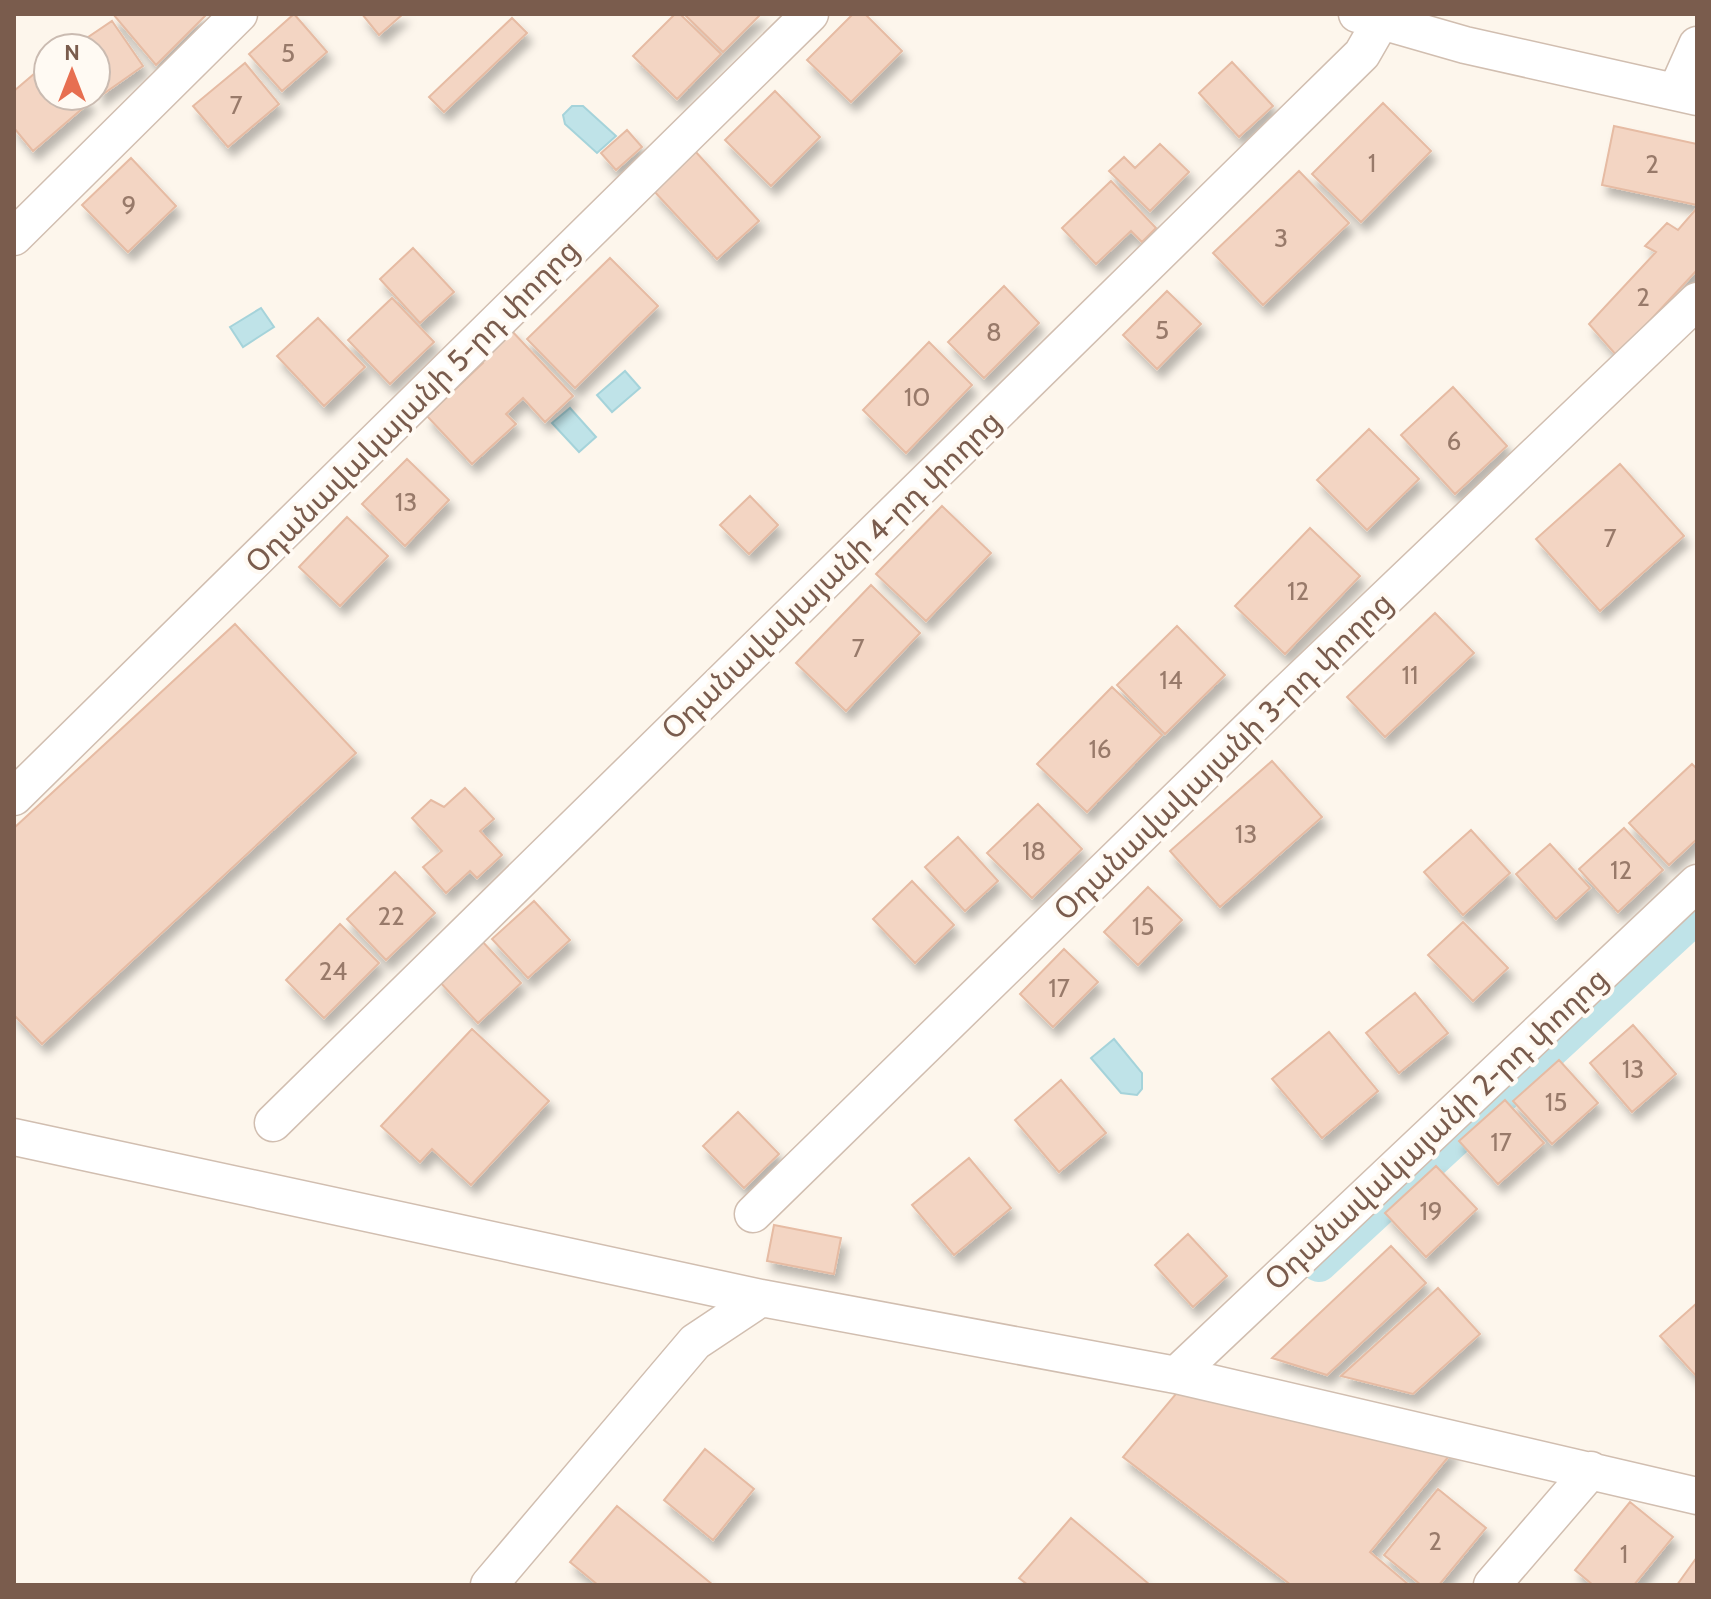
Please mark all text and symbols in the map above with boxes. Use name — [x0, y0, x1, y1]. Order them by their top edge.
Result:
north arrow — [32, 32, 112, 112]
house number: 5 — [281, 37, 295, 69]
text: N — [64, 39, 80, 66]
house number: 7 — [229, 89, 243, 121]
house number: 1 — [1368, 147, 1376, 179]
house number: 2 — [1645, 148, 1659, 180]
house number: 9 — [122, 189, 136, 221]
house number: 3 — [1274, 222, 1288, 254]
street label: Օդանավակայանի 5-րդ փողոց — [237, 231, 587, 581]
house number: 2 — [1636, 281, 1650, 313]
house number: 5 — [1155, 314, 1169, 346]
house number: 8 — [986, 316, 1002, 348]
house number: 10 — [904, 381, 930, 413]
street label: Օդանավակայանի 4-րդ փողոց — [653, 403, 1009, 747]
house number: 6 — [1447, 425, 1461, 457]
house number: 13 — [395, 486, 417, 518]
house number: 7 — [1603, 522, 1617, 554]
house number: 12 — [1287, 575, 1309, 607]
street label: Օդանավակայանի 3-րդ փողոց — [1046, 584, 1400, 928]
house number: 7 — [851, 632, 865, 664]
house number: 11 — [1402, 659, 1418, 691]
house number: 14 — [1159, 664, 1183, 696]
house number: 16 — [1088, 733, 1112, 765]
house number: 13 — [1235, 818, 1257, 850]
house number: 18 — [1022, 835, 1046, 867]
house number: 12 — [1610, 854, 1632, 886]
house number: 22 — [377, 900, 405, 932]
house number: 15 — [1132, 910, 1154, 942]
house number: 24 — [319, 955, 347, 987]
street label: Օդանավակայանի 2-րդ փողոց — [1257, 960, 1615, 1298]
house number: 17 — [1048, 972, 1070, 1004]
house number: 13 — [1622, 1053, 1644, 1085]
house number: 15 — [1545, 1086, 1567, 1118]
house number: 17 — [1490, 1126, 1512, 1158]
house number: 19 — [1419, 1195, 1443, 1227]
house number: 2 — [1428, 1525, 1442, 1557]
house number: 1 — [1620, 1538, 1628, 1570]

